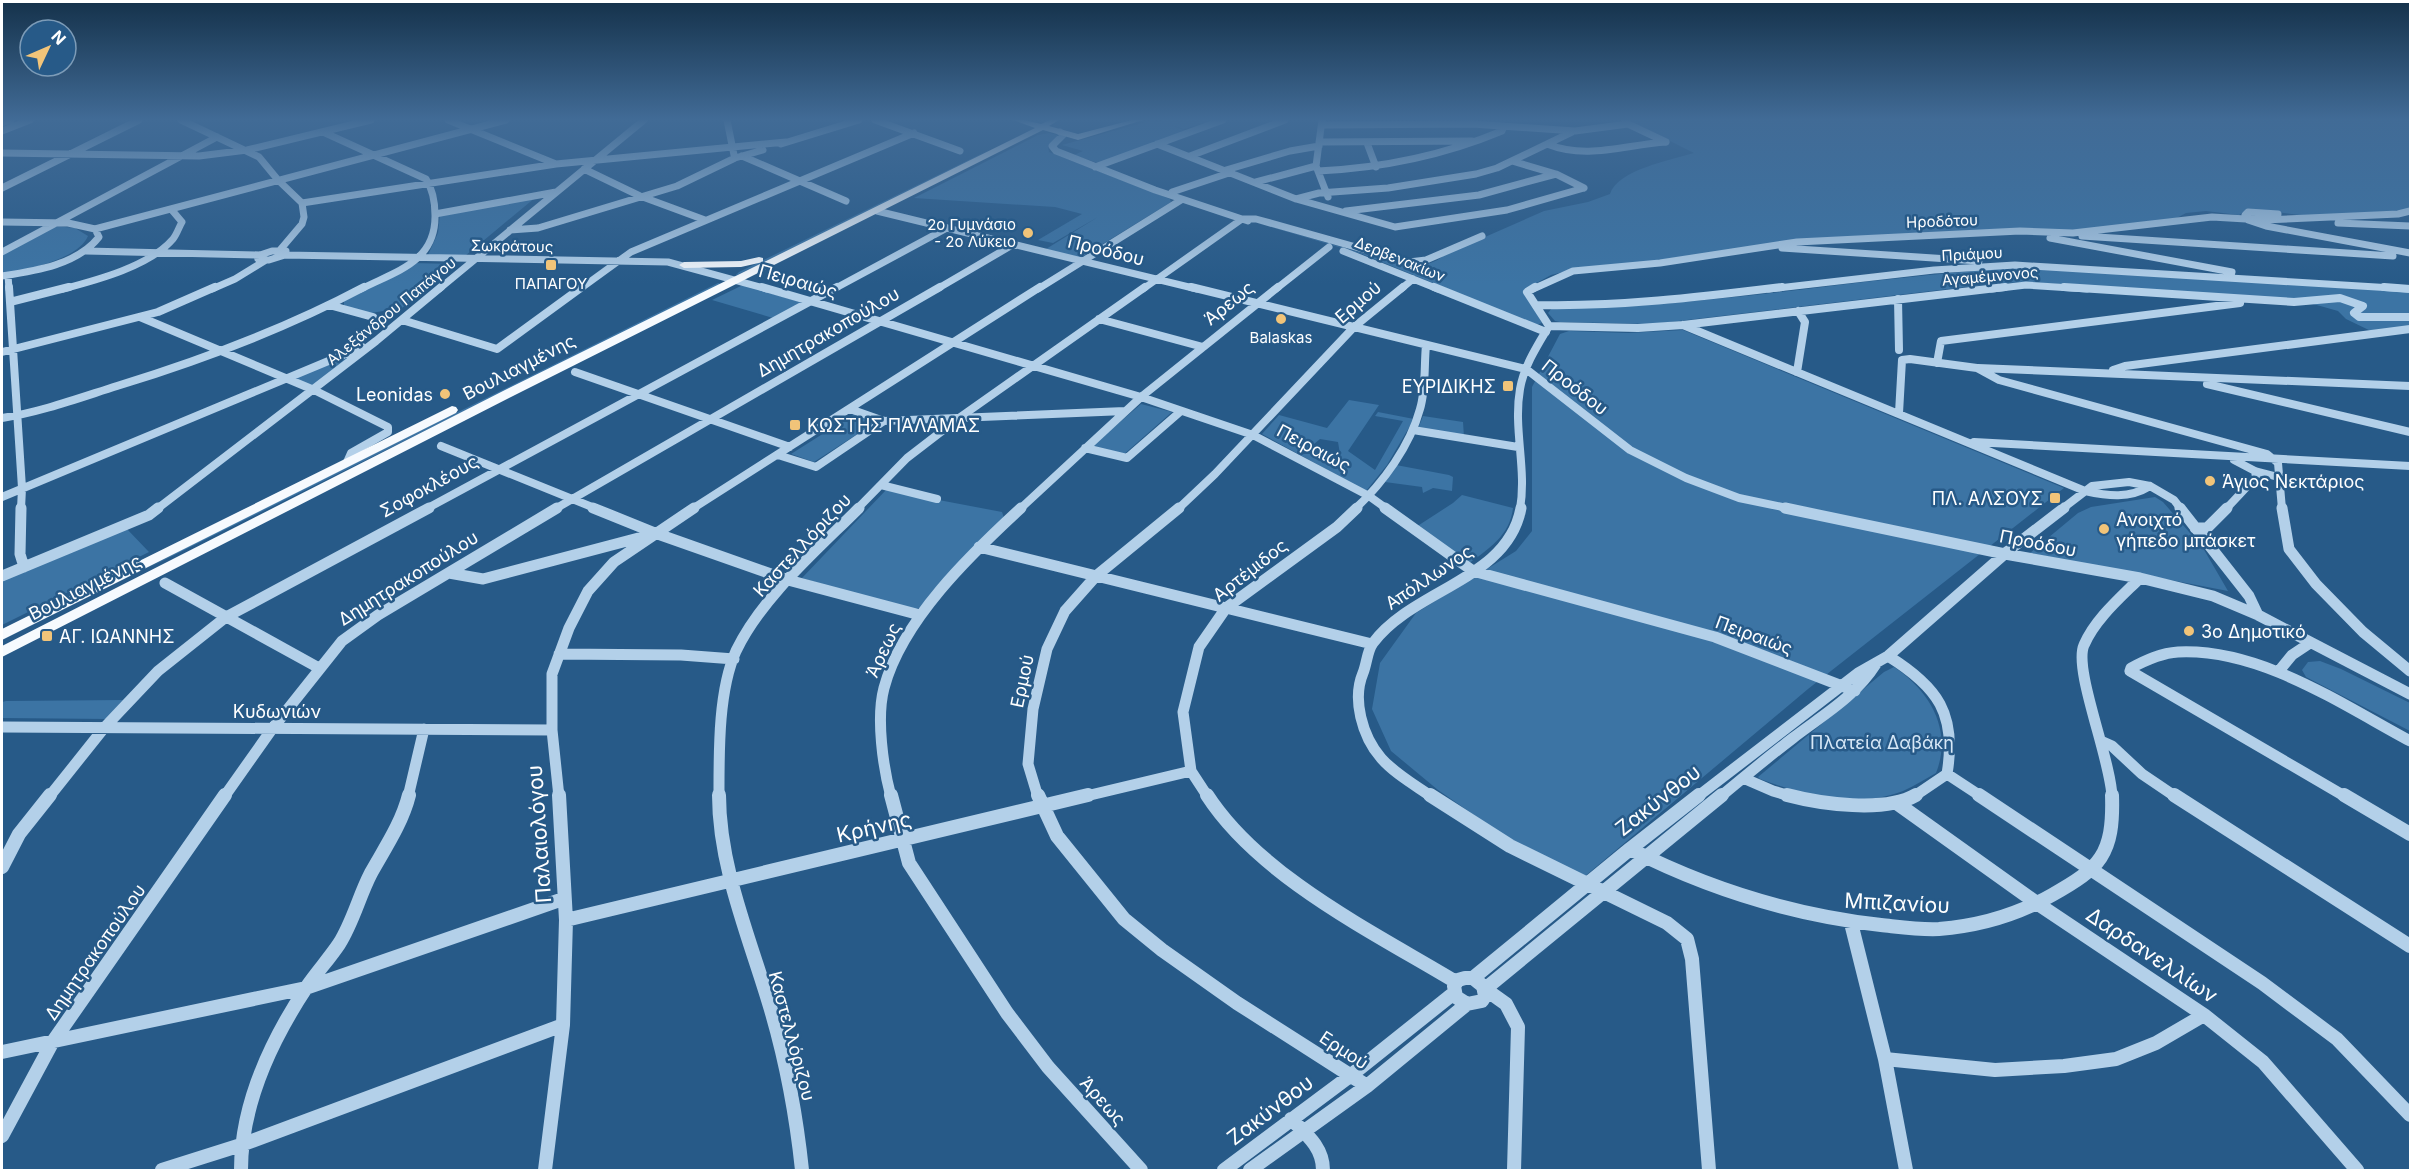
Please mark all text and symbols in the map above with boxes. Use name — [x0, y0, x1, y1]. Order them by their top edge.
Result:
north arrow — [18, 18, 78, 78]
text: N — [47, 26, 70, 49]
street label: Ηροδότου — [1906, 210, 1978, 232]
place label: 2ο Γυμνάσιο - 2ο Λύκειο — [927, 215, 1016, 251]
marker: 2ο Γυμνάσιο - 2ο Λύκειο — [1021, 226, 1035, 240]
street label: Προόδου — [1066, 230, 1146, 270]
street label: Δερβενακίων — [1352, 232, 1448, 286]
street label: Σωκράτους — [471, 236, 553, 256]
street label: Πριάμου — [1941, 243, 2003, 265]
street label: Αλεξάνδρου Παπάγου — [322, 253, 460, 369]
marker: ΠΑΠΑΓΟΥ — [544, 258, 558, 272]
street label: Πειραιώς — [756, 260, 840, 302]
street label: Αγαμέμνονος — [1941, 262, 2039, 290]
place label: ΠΑΠΑΓΟΥ — [515, 274, 587, 293]
street label: Ερμού — [1331, 276, 1385, 328]
street label: Άρεως — [1200, 277, 1258, 329]
street label: Δημητρακοπούλου — [753, 283, 903, 381]
marker: Balaskas — [1274, 312, 1288, 326]
place label: Balaskas — [1250, 328, 1312, 347]
street label: Βουλιαγμένης — [459, 330, 579, 404]
street label: Προόδου — [1538, 355, 1612, 419]
place label: ΕΥΡΙΔΙΚΗΣ — [1402, 376, 1496, 397]
marker: ΕΥΡΙΔΙΚΗΣ — [1501, 379, 1515, 393]
place label: Leonidas — [356, 384, 433, 405]
marker: Leonidas — [438, 387, 452, 401]
place label: ΚΩΣΤΗΣ ΠΑΛΑΜΑΣ — [807, 415, 980, 436]
marker: ΚΩΣΤΗΣ ΠΑΛΑΜΑΣ — [788, 418, 802, 432]
street label: Πειραιώς — [1273, 420, 1355, 476]
street label: Σοφοκλέους — [376, 450, 482, 522]
place label: Άγιος Νεκτάριος — [2222, 471, 2364, 492]
marker: Άγιος Νεκτάριος — [2203, 474, 2217, 488]
place label: ΠΛ. ΑΛΣΟΥΣ — [1932, 488, 2043, 509]
street label: Καστελλόριζου — [749, 489, 855, 601]
marker: ΠΛ. ΑΛΣΟΥΣ — [2048, 491, 2062, 505]
place label: Ανοιχτό γήπεδο μπάσκετ — [2116, 509, 2256, 551]
marker: Ανοιχτό γήπεδο μπάσκετ — [2097, 522, 2111, 536]
street label: Προόδου — [1998, 525, 2078, 561]
street label: Δημητρακοπούλου — [334, 526, 482, 630]
street label: Αρτέμιδος — [1209, 534, 1291, 606]
street label: Απόλλωνος — [1381, 540, 1477, 614]
street label: Βουλιαγμένης — [25, 550, 145, 624]
street label: Πειραιώς — [1713, 611, 1795, 659]
street label: Άρεως — [861, 619, 905, 681]
place label: 3ο Δημοτικό — [2201, 621, 2306, 642]
marker: 3ο Δημοτικό — [2182, 624, 2196, 638]
place label: ΑΓ. ΙΩΑΝΝΗΣ — [59, 626, 175, 647]
marker: ΑΓ. ΙΩΑΝΝΗΣ — [40, 629, 54, 643]
street label: Ερμού — [1006, 652, 1038, 710]
street label: Κυδωνιών — [233, 701, 322, 722]
park label: Πλατεία Δαβάκη — [1810, 732, 1954, 753]
street label: Ζακύνθου — [1611, 759, 1705, 841]
street label: Παλαιολόγου — [522, 764, 556, 904]
street label: Κρήνης — [834, 806, 914, 848]
street label: Δημητρακοπούλου — [40, 880, 150, 1024]
street label: Μπιζανίου — [1844, 888, 1950, 918]
street label: Δαρδανελλίων — [2082, 902, 2222, 1008]
street label: Καστελλόριζου — [765, 969, 819, 1103]
street label: Ερμού — [1316, 1027, 1372, 1073]
street label: Ζακύνθου — [1222, 1070, 1318, 1150]
street label: Άρεως — [1076, 1072, 1130, 1130]

